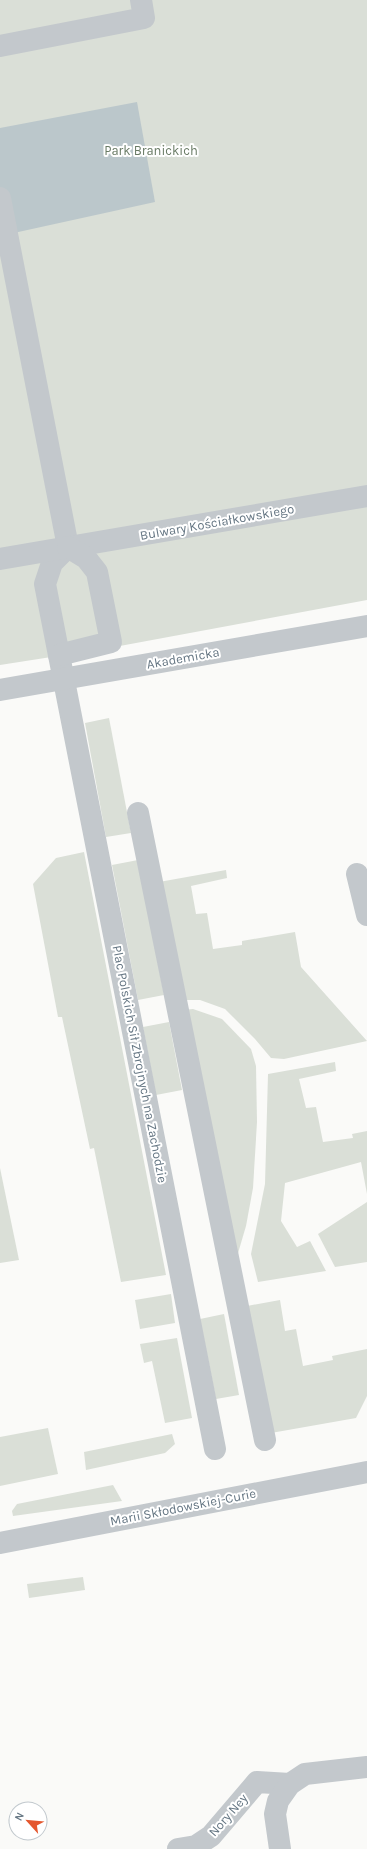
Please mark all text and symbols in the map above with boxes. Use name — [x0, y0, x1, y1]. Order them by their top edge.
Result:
park label: Park Branickich — [104, 143, 198, 158]
street label: Bulwary Kościałkowskiego — [139, 501, 295, 543]
street label: Akademicka — [145, 644, 221, 672]
street label: Plac Polskich Sił Zbrojnych na Zachodzie — [110, 944, 170, 1184]
street label: Marii Skłodowskiej-Curie — [109, 1485, 258, 1529]
street label: Nory Ney — [205, 1791, 251, 1839]
north arrow — [8, 1801, 48, 1841]
text: N — [12, 1810, 27, 1823]

